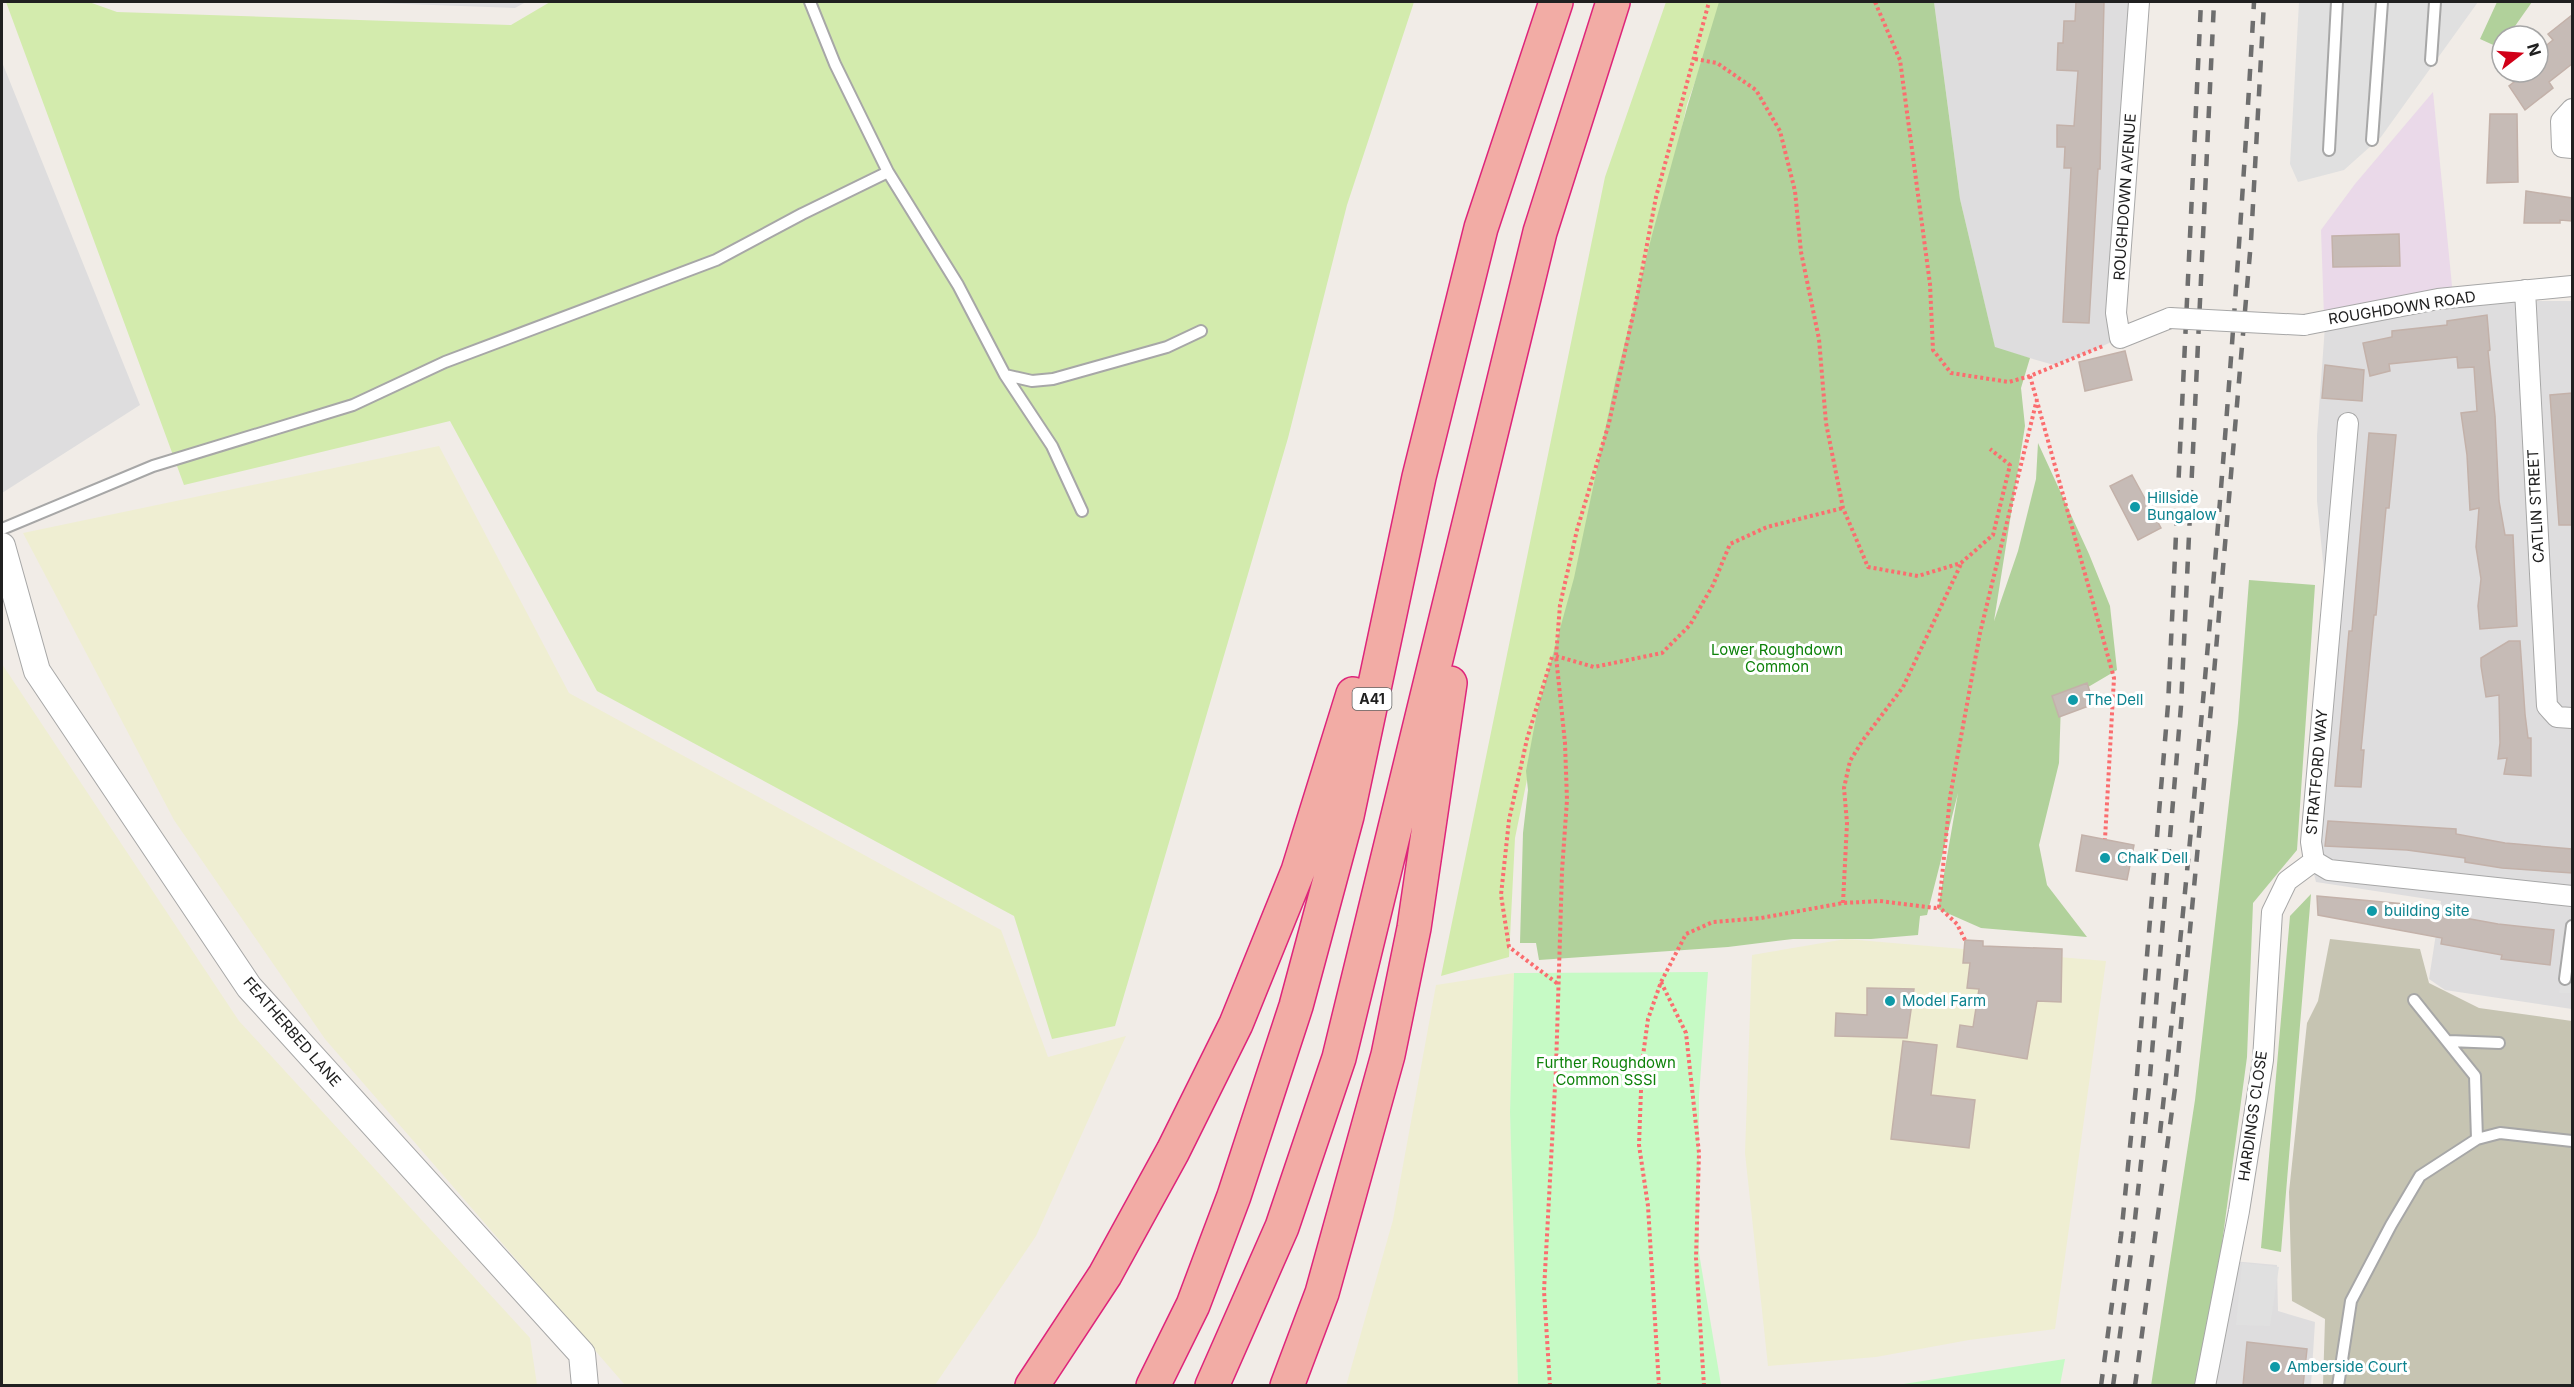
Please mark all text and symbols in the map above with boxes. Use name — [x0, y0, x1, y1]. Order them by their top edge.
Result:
north arrow — [2490, 24, 2550, 84]
text: N — [2523, 41, 2546, 58]
street label: ROUGHDOWN AVENUE — [2109, 113, 2140, 281]
street label: ROUGHDOWN ROAD — [2327, 286, 2477, 329]
street label: CATLIN STREET — [2523, 449, 2548, 564]
place label: Hillside Bungalow — [2147, 488, 2217, 524]
marker: Hillside Bungalow — [2128, 500, 2142, 514]
park label: Lower Roughdown Common — [1711, 640, 1843, 676]
road number: A41 — [1352, 688, 1392, 710]
place label: The Dell — [2085, 690, 2143, 709]
marker: The Dell — [2066, 693, 2080, 707]
street label: STRATFORD WAY — [2302, 708, 2331, 836]
place label: Chalk Dell — [2117, 848, 2188, 867]
marker: Chalk Dell — [2098, 851, 2112, 865]
place label: building site — [2384, 901, 2469, 920]
marker: building site — [2365, 904, 2379, 918]
street label: FEATHERBED LANE — [239, 973, 345, 1091]
place label: Model Farm — [1902, 991, 1986, 1010]
marker: Model Farm — [1883, 994, 1897, 1008]
street label: HARDINGS CLOSE — [2234, 1050, 2271, 1182]
park label: Further Roughdown Common SSSI — [1536, 1053, 1676, 1089]
place label: Amberside Court — [2287, 1357, 2407, 1376]
marker: Amberside Court — [2268, 1360, 2282, 1374]

